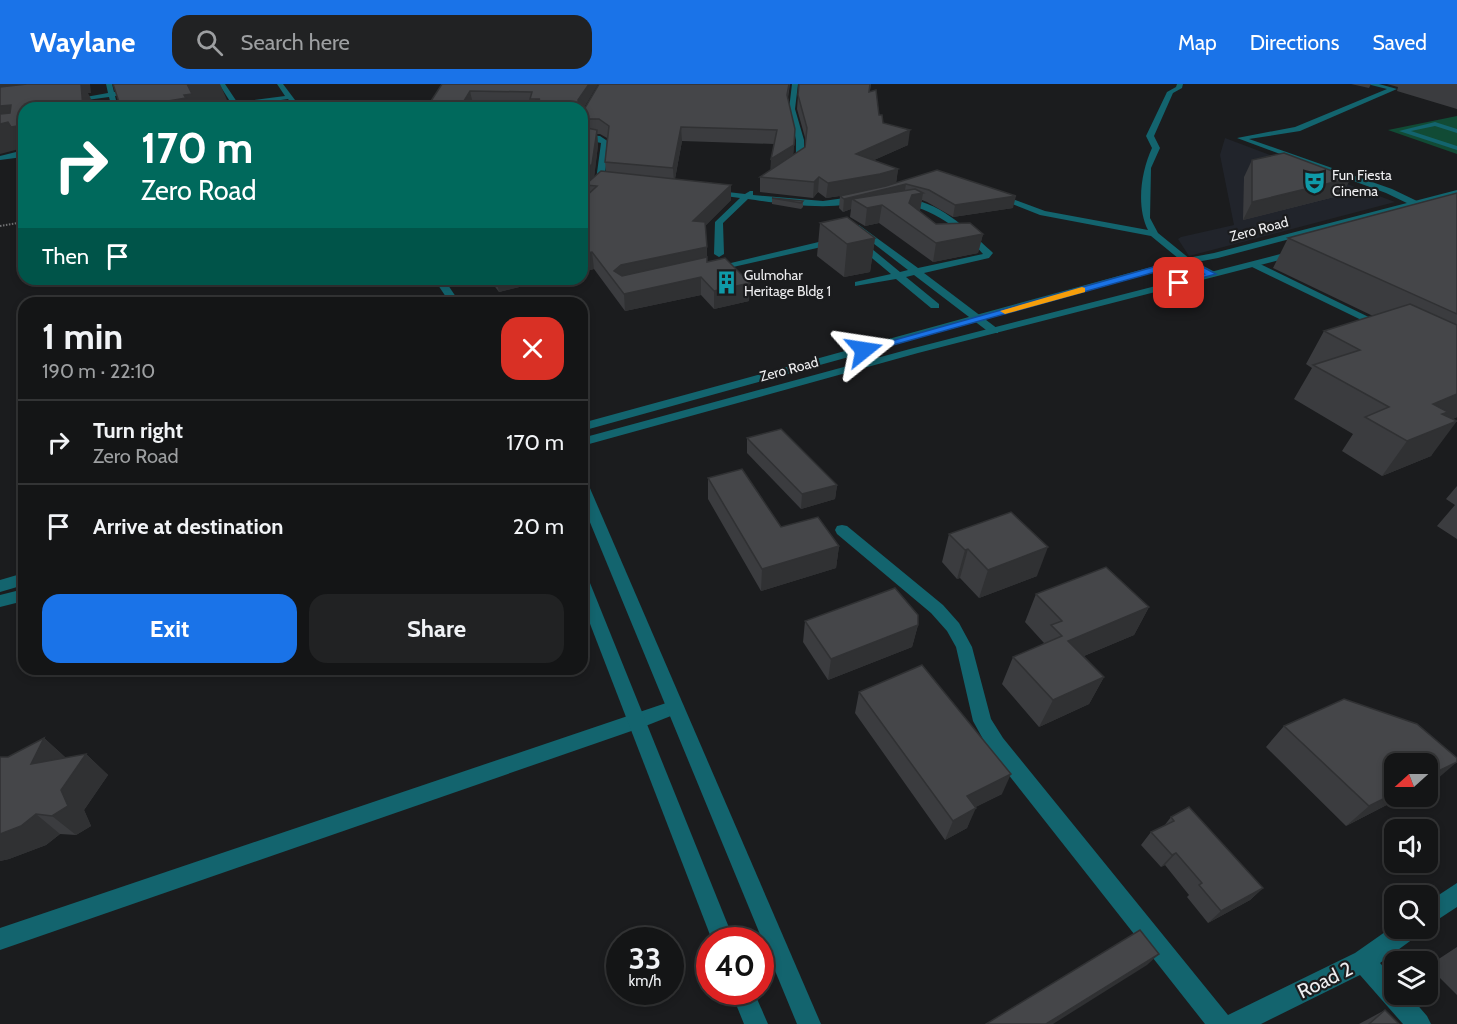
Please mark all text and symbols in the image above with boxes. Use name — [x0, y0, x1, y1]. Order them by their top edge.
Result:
search box — [172, 15, 592, 69]
text: Waylane — [30, 25, 136, 59]
icon: search — [193, 26, 226, 59]
text: Search here — [241, 29, 350, 56]
text: Map — [1178, 30, 1217, 55]
text: Directions — [1250, 30, 1339, 55]
text: Saved — [1372, 30, 1427, 55]
text: 170 m — [141, 122, 253, 174]
icon: right — [42, 126, 120, 204]
place label: Fun Fiesta Cinema — [1332, 166, 1392, 200]
theatre icon: Fun Fiesta Cinema — [1301, 170, 1327, 196]
text: Zero Road — [141, 174, 257, 207]
street label: Zero Road — [1228, 213, 1290, 245]
icon: arrive — [101, 240, 134, 273]
text: Then — [42, 243, 89, 270]
pin — [1153, 257, 1204, 308]
place label: Gulmohar Heritage Bldg 1 — [744, 266, 831, 300]
icon: arrive — [1162, 266, 1195, 299]
building icon: Gulmohar Heritage Bldg 1 — [713, 270, 739, 296]
text: 1 min — [42, 314, 123, 358]
button: close — [501, 317, 564, 380]
position arrow — [832, 318, 896, 382]
street label: Zero Road — [758, 353, 820, 385]
text: 190 m · 22:10 — [42, 359, 155, 383]
text: Turn right — [93, 417, 183, 444]
icon: right — [42, 426, 75, 459]
text: 170 m — [506, 429, 564, 456]
text: Zero Road — [93, 444, 179, 468]
icon: arrive — [42, 510, 75, 543]
text: Arrive at destination — [93, 513, 283, 540]
text: 20 m — [513, 513, 564, 540]
button: Exit — [42, 594, 297, 663]
button: Share — [309, 594, 564, 663]
north arrow — [1384, 753, 1438, 807]
map controls — [1384, 753, 1438, 1005]
button: sound — [1384, 819, 1438, 873]
button: search — [1384, 885, 1438, 939]
speed limit sign: 40 — [696, 927, 774, 1005]
text: 33 — [629, 940, 661, 977]
button: layers — [1384, 951, 1438, 1005]
street label: Road 2 — [1294, 956, 1356, 1004]
text: km/h — [629, 972, 661, 990]

